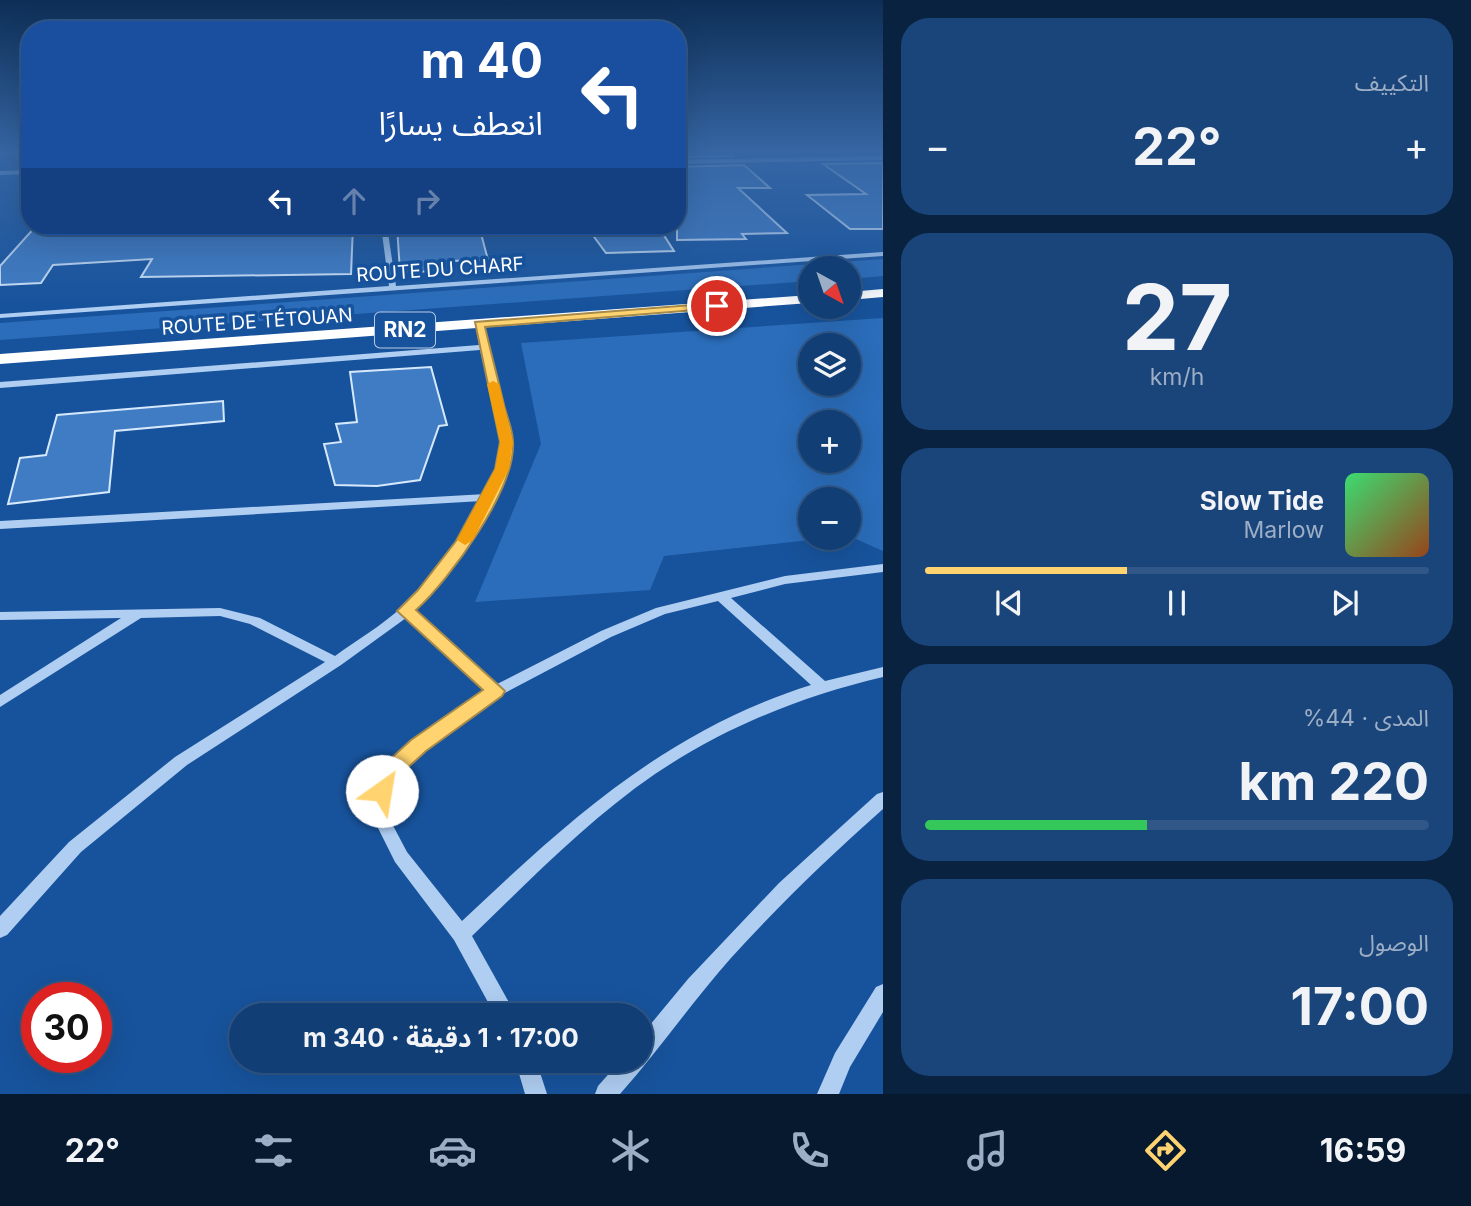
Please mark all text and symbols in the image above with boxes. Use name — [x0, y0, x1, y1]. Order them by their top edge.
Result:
text: 40 m — [420, 31, 543, 90]
icon: left — [567, 49, 658, 140]
text: التكييف — [1355, 69, 1429, 97]
text: انعطف يسارًا — [379, 104, 543, 143]
text: 22° — [1132, 115, 1222, 178]
text: − — [925, 123, 950, 169]
text: + — [1404, 123, 1429, 169]
icon: left — [262, 182, 300, 220]
icon: ahead — [335, 182, 373, 220]
icon: right — [408, 182, 446, 220]
street label: ROUTE DU CHARF — [356, 252, 524, 287]
north arrow — [798, 256, 861, 318]
map controls — [798, 256, 861, 550]
text: 27 — [1122, 262, 1232, 372]
pin — [687, 276, 747, 336]
icon: arrive — [698, 287, 736, 325]
street label: ROUTE DE TÉTOUAN — [161, 302, 353, 340]
road number: RN2 — [375, 312, 435, 348]
button: layers — [798, 333, 861, 396]
text: km/h — [1150, 363, 1204, 391]
button: + — [798, 410, 861, 473]
text: Slow Tide — [1200, 485, 1324, 516]
button: − — [798, 487, 861, 550]
text: Marlow — [1244, 516, 1324, 544]
icon: previous — [990, 584, 1028, 622]
icon: pause — [1158, 584, 1196, 622]
icon: next — [1326, 584, 1364, 622]
text: المدى · 44% — [1303, 704, 1429, 732]
text: 220 km — [1238, 750, 1429, 813]
position arrow — [345, 754, 419, 828]
text: الوصول — [1359, 929, 1429, 957]
text: 17:00 — [1291, 975, 1429, 1038]
speed limit sign: 30 — [21, 982, 112, 1073]
text: 17:00 · 1 دقيقة · 340 m — [303, 1022, 579, 1053]
icon: filters — [249, 1126, 298, 1175]
icon: car — [428, 1126, 477, 1175]
icon: climate — [606, 1126, 655, 1175]
icon: phone — [785, 1126, 834, 1175]
icon: music — [963, 1126, 1012, 1175]
icon: directions — [1141, 1126, 1190, 1175]
text: 22° — [65, 1131, 120, 1170]
text: 16:59 — [1320, 1131, 1406, 1170]

